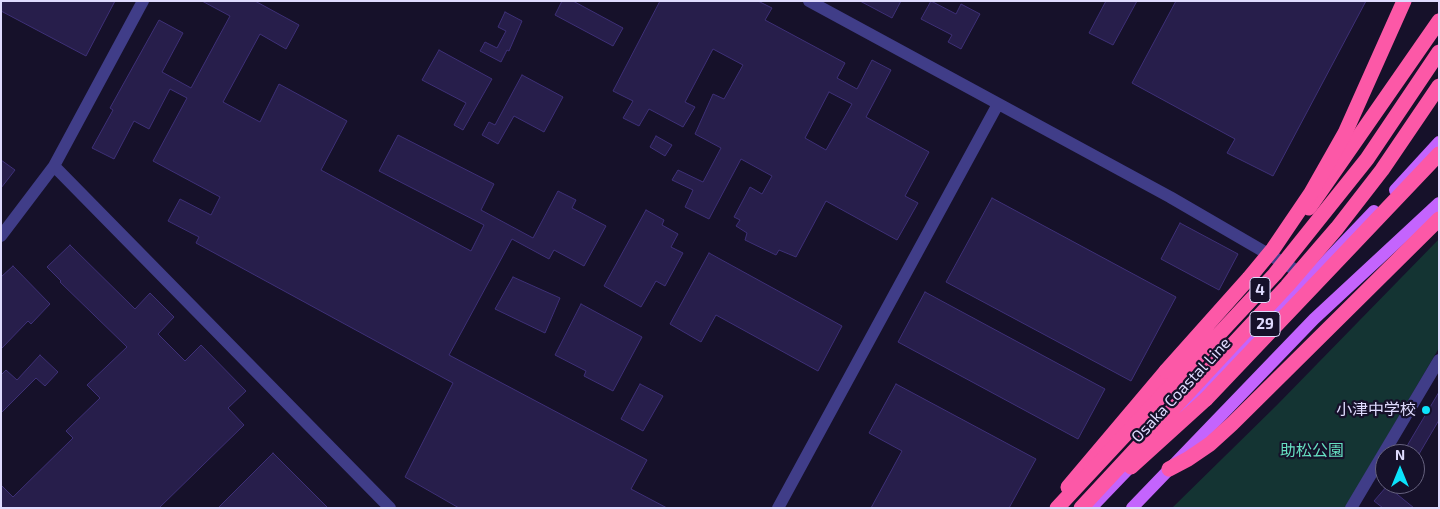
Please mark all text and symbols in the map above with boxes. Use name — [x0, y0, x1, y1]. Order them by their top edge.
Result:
road number: 4 — [1250, 278, 1270, 302]
road number: 29 — [1250, 312, 1280, 336]
street label: Osaka Coastal Line — [1127, 334, 1235, 446]
place label: 小津中学校 — [1336, 400, 1416, 420]
marker: 小津中学校 — [1420, 404, 1432, 416]
park label: 助松公園 — [1280, 441, 1344, 461]
north arrow — [1375, 444, 1425, 494]
text: N — [1395, 446, 1405, 463]

